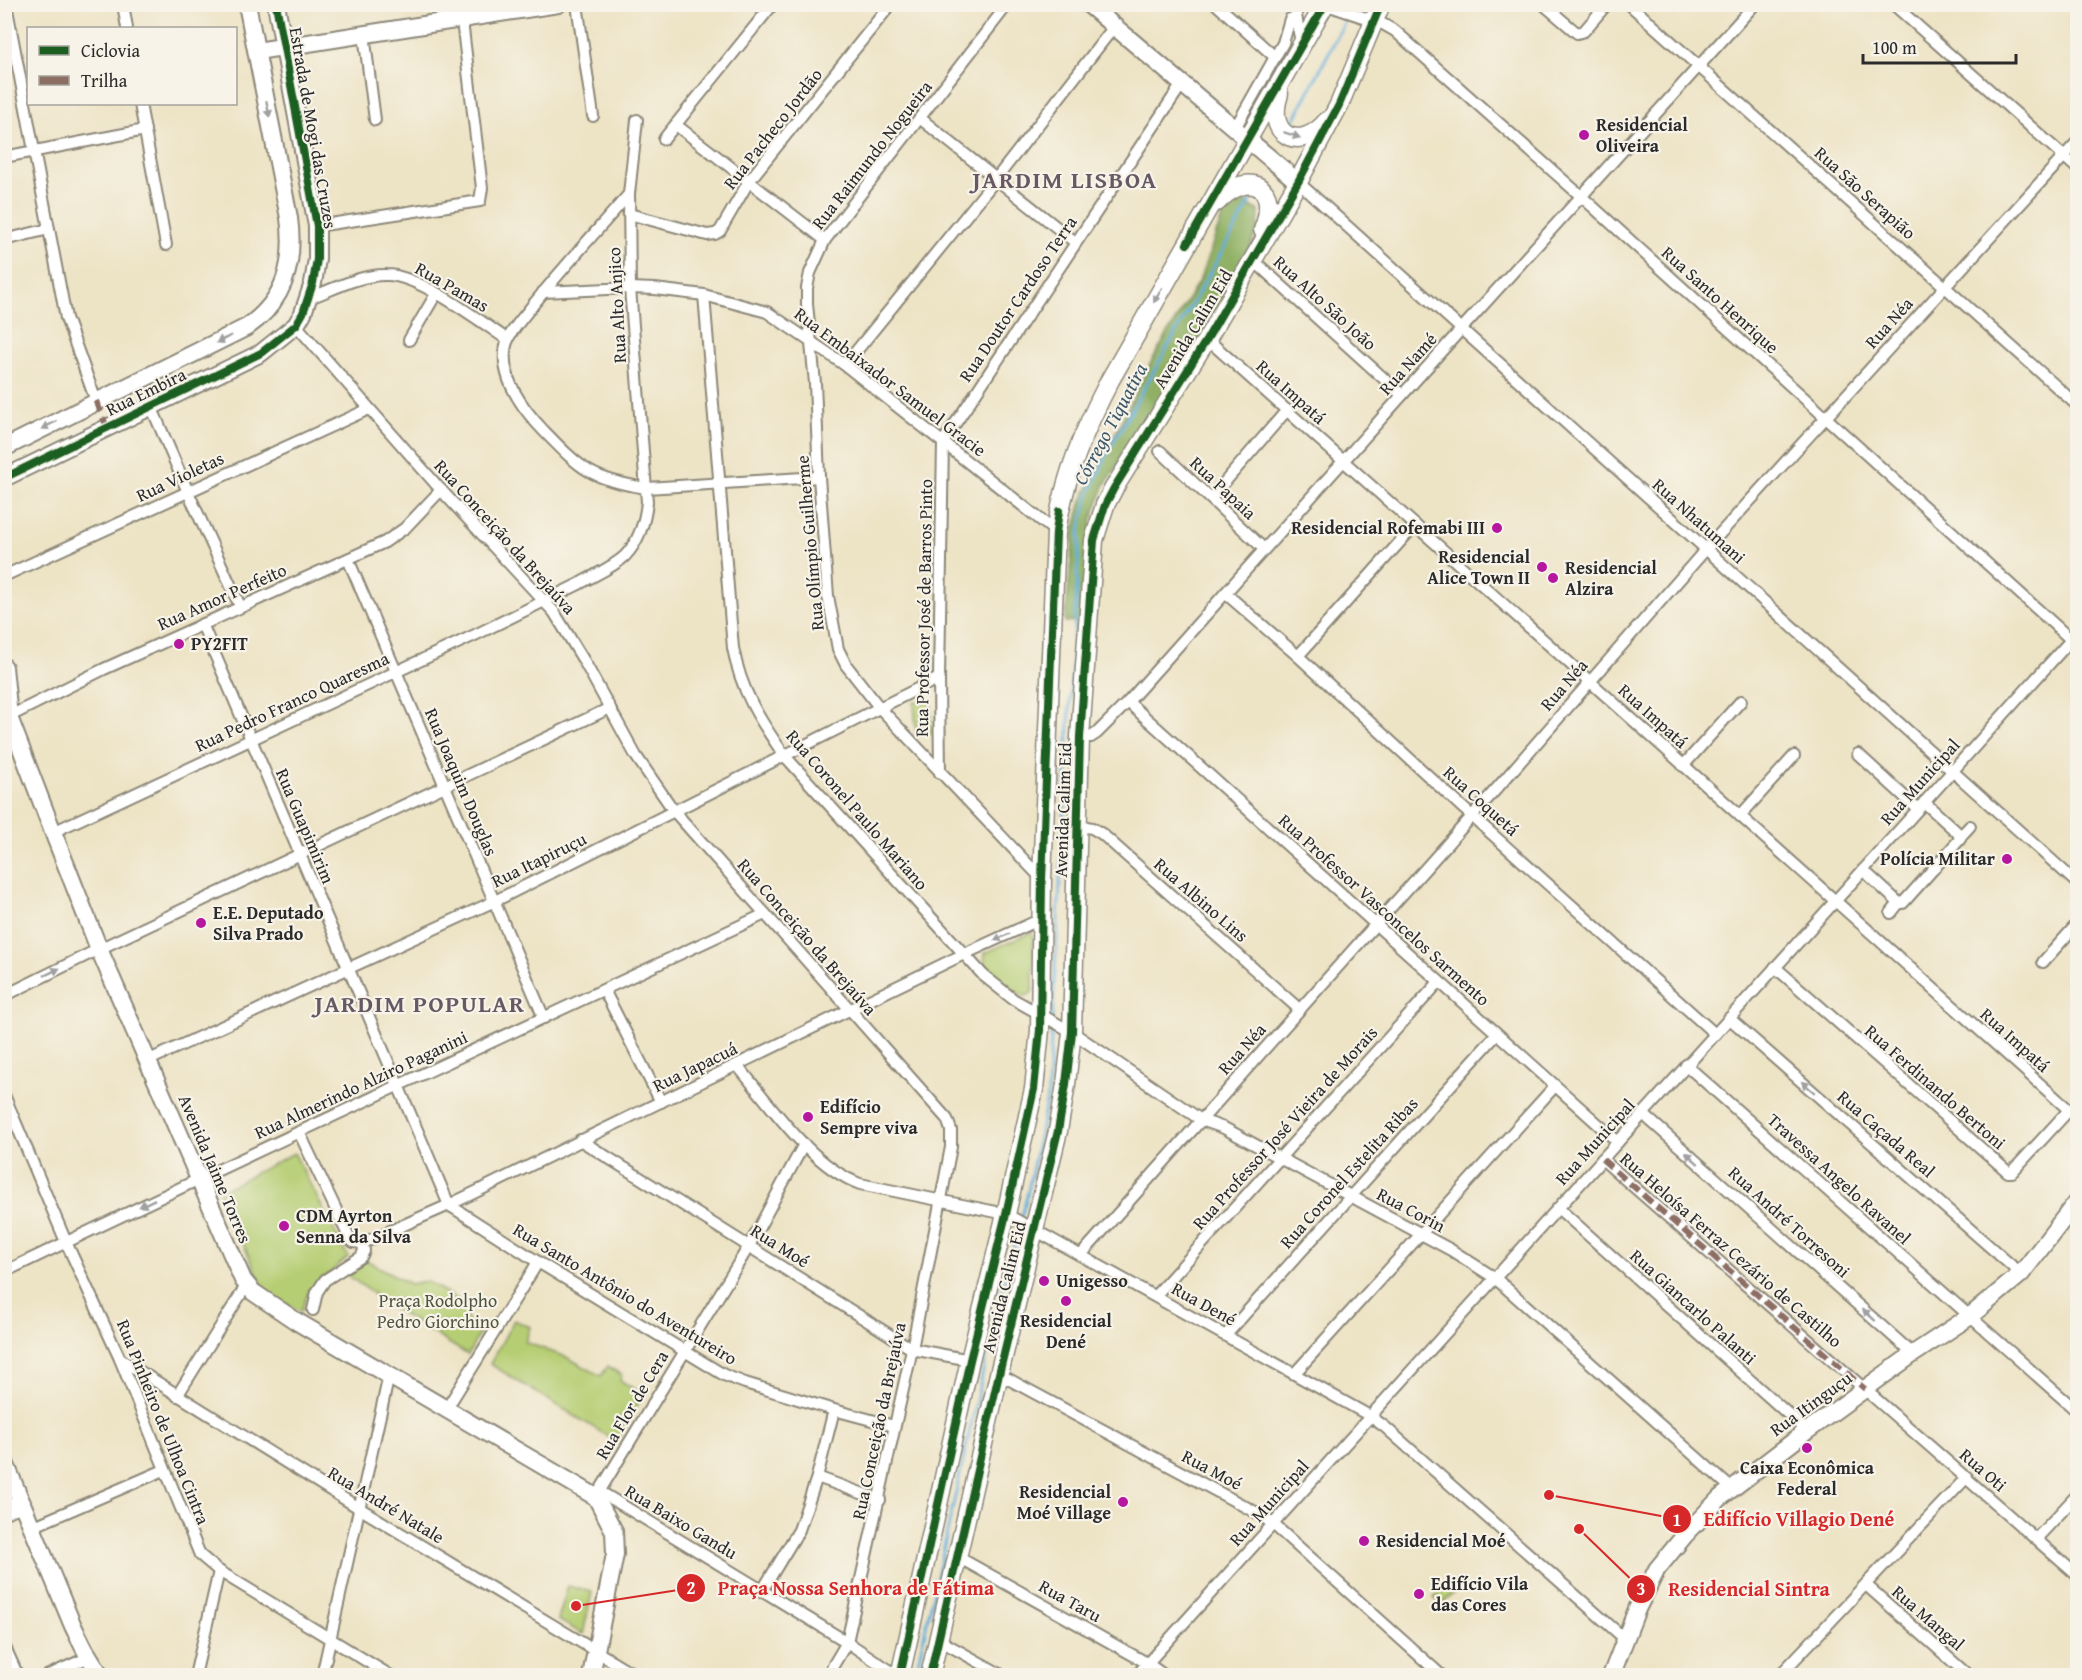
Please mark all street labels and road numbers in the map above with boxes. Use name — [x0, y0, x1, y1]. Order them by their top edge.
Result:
street label: Estrada de Mogi das Cruzes — [282, 25, 344, 231]
street label: Rua Pacheco Jordão — [717, 62, 829, 195]
street label: Rua Raimundo Nogueira — [805, 74, 939, 235]
street label: Rua São Serapião — [1809, 140, 1922, 246]
street label: Rua Doutor Cardoso Terra — [952, 210, 1084, 387]
street label: Rua Santo Henrique — [1656, 239, 1785, 360]
street label: Rua Alto Anjico — [600, 246, 633, 364]
street label: Rua Alto São João — [1268, 249, 1383, 357]
street label: Rua Pamas — [410, 255, 494, 319]
street label: Avenida Calim Eid — [1146, 264, 1239, 394]
street label: Rua Néa — [1858, 290, 1919, 354]
street label: Rua Embaixador Samuel Gracie — [789, 300, 992, 463]
street label: Rua Namé — [1372, 326, 1443, 401]
street label: Rua Impatá — [1250, 353, 1333, 431]
street label: Rua Embira — [101, 360, 191, 423]
street label: Rua Violetas — [131, 444, 228, 509]
street label: Rua Papaia — [1184, 450, 1263, 526]
street label: Rua Conceição da Brejaúva — [428, 453, 583, 621]
street label: Rua Olímpio Guilherme — [788, 454, 831, 632]
street label: Rua Nhatumani — [1647, 471, 1752, 570]
street label: Rua Professor José de Barros Pinto — [908, 479, 939, 737]
street label: Rua Amor Perfeito — [153, 556, 291, 637]
street label: Rua Pedro Franco Quaresma — [190, 644, 394, 758]
street label: Rua Néa — [1533, 652, 1594, 717]
street label: Rua Impatá — [1612, 677, 1695, 755]
street label: Rua Joaquim Douglas — [418, 704, 505, 860]
street label: Rua Coronel Paulo Mariano — [780, 723, 935, 896]
street label: Rua Municipal — [1873, 732, 1966, 831]
street label: Avenida Calim Eid — [1047, 742, 1078, 878]
street label: Rua Coquetá — [1437, 759, 1526, 842]
street label: Rua Guapimirim — [269, 764, 342, 888]
street label: Rua Professor Vasconcelos Sarmento — [1273, 807, 1496, 1012]
street label: Rua Itapiruçu — [487, 825, 591, 894]
street label: Rua Albino Lins — [1148, 851, 1254, 948]
street label: Rua Conceição da Brejaúva — [731, 852, 884, 1022]
street label: Rua Impatá — [1974, 1001, 2057, 1079]
street label: Rua Néa — [1211, 1016, 1272, 1080]
street label: Rua Ferdinando Bertoni — [1859, 1018, 2012, 1156]
street label: Rua Professor José Vieira de Morais — [1186, 1020, 1384, 1236]
street label: Rua Almerindo Alziro Paganini — [250, 1023, 472, 1146]
street label: Rua Japacuá — [648, 1034, 742, 1099]
street label: Rua Caçada Real — [1832, 1083, 1941, 1184]
street label: Avenida Jaime Torres — [172, 1090, 259, 1247]
street label: Rua Coronel Estelita Ribas — [1273, 1091, 1424, 1254]
street label: Rua Municipal — [1548, 1092, 1641, 1191]
street label: Travessa Angelo Ravanel — [1761, 1107, 1917, 1251]
street label: Rua Heloísa Ferraz Cezário de Castilho — [1614, 1145, 1848, 1354]
street label: Rua André Torresoni — [1722, 1159, 1856, 1284]
street label: Rua Corin — [1372, 1180, 1450, 1239]
street label: Rua Santo Antônio do Aventureiro — [508, 1216, 742, 1371]
street label: Rua Moé — [746, 1217, 815, 1274]
street label: Avenida Calim Eid — [974, 1218, 1033, 1356]
street label: Rua Giancarlo Palanti — [1624, 1242, 1763, 1371]
street label: Rua Dené — [1167, 1275, 1242, 1332]
street label: Rua Pinheiro de Ulhoa Cintra — [110, 1315, 217, 1529]
street label: Rua Conceição da Brejaúva — [844, 1319, 913, 1522]
street label: Rua Flor de Cera — [588, 1345, 675, 1464]
street label: Rua Itinguçu — [1764, 1364, 1858, 1443]
street label: Rua Oti — [1954, 1441, 2013, 1498]
street label: Rua Moé — [1177, 1442, 1247, 1497]
street label: Rua Municipal — [1222, 1453, 1315, 1552]
street label: Rua André Natale — [323, 1459, 450, 1550]
street label: Rua Baixo Gandu — [620, 1477, 743, 1566]
street label: Rua Taru — [1034, 1572, 1107, 1629]
street label: Rua Mangal — [1886, 1578, 1971, 1657]

